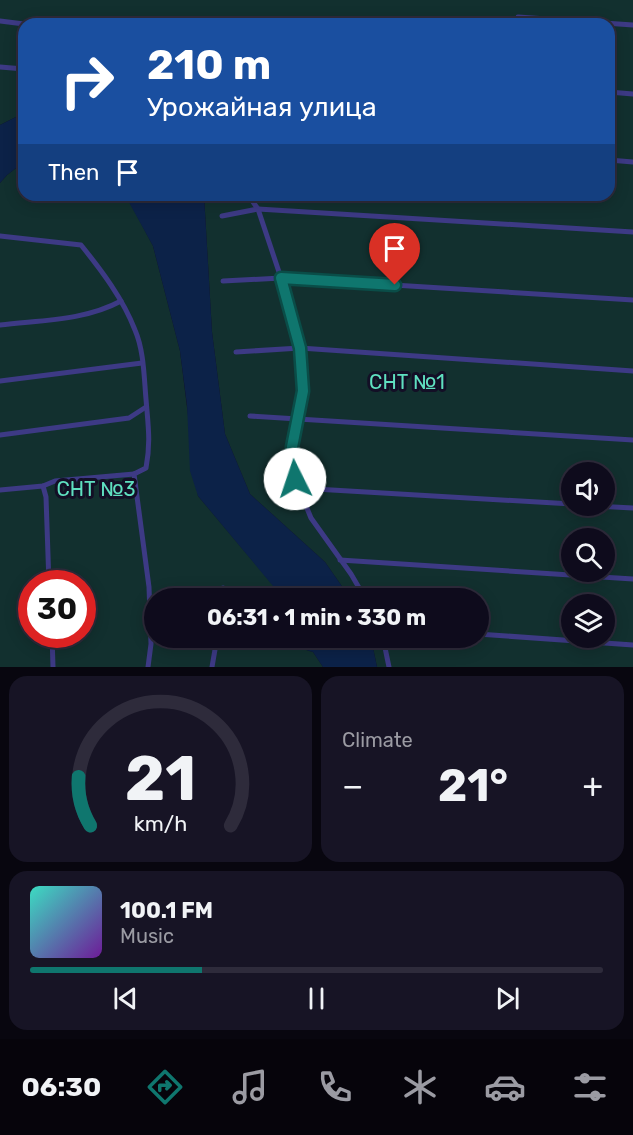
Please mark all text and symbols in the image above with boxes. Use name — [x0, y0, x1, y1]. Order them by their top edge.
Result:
text: 210 m — [147, 40, 271, 90]
icon: right — [48, 42, 126, 120]
text: Урожайная улица — [147, 91, 377, 123]
icon: arrive — [111, 156, 144, 189]
text: Then — [48, 159, 99, 186]
pin — [369, 223, 420, 285]
icon: arrive — [378, 232, 411, 265]
park label: СНТ №1 — [369, 370, 445, 394]
position arrow — [263, 447, 327, 511]
map controls — [561, 462, 615, 648]
button: sound — [561, 462, 615, 516]
park label: СНТ №3 — [56, 477, 136, 501]
button: search — [561, 528, 615, 582]
speed limit sign: 30 — [18, 570, 96, 648]
button: layers — [561, 594, 615, 648]
text: 06:31 · 1 min · 330 m — [207, 604, 426, 631]
text: Climate — [342, 728, 413, 752]
text: 21 — [125, 742, 196, 816]
text: 21° — [438, 759, 508, 812]
text: − — [342, 766, 363, 805]
text: + — [582, 766, 603, 805]
text: km/h — [134, 811, 187, 836]
text: 100.1 FM — [120, 897, 213, 924]
text: Music — [120, 924, 174, 948]
icon: previous — [109, 982, 142, 1015]
icon: pause — [300, 982, 333, 1015]
icon: next — [491, 982, 524, 1015]
icon: directions — [144, 1066, 186, 1108]
icon: music — [229, 1066, 271, 1108]
icon: phone — [314, 1066, 356, 1108]
icon: climate — [399, 1066, 441, 1108]
icon: car — [484, 1066, 526, 1108]
icon: filters — [569, 1066, 611, 1108]
text: 06:30 — [22, 1071, 101, 1103]

